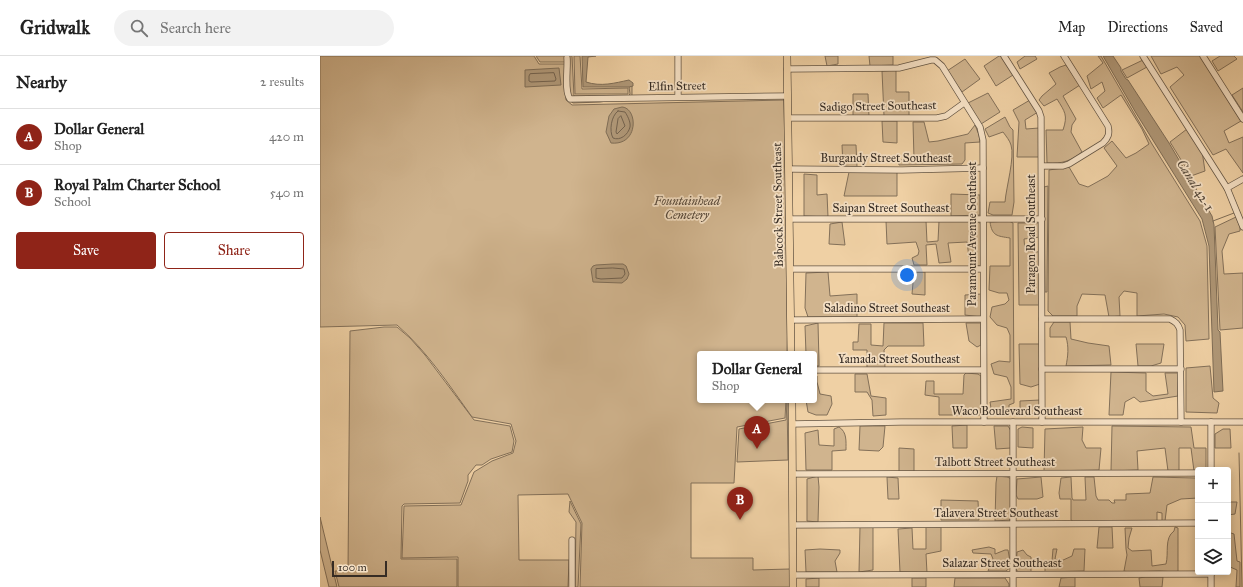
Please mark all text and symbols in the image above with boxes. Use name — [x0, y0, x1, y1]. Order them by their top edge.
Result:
search box — [114, 10, 394, 46]
text: Gridwalk — [20, 16, 90, 39]
icon: search — [128, 17, 150, 39]
text: Search here — [160, 19, 231, 37]
text: Map — [1058, 19, 1085, 36]
text: Directions — [1107, 19, 1168, 36]
text: Saved — [1190, 19, 1223, 36]
text: Nearby — [16, 72, 67, 93]
text: 2 results — [260, 74, 304, 90]
street label: Elfin Street — [648, 78, 707, 94]
street label: Sadigo Street Southeast — [819, 98, 937, 115]
text: Dollar General — [54, 120, 144, 138]
text: A — [25, 129, 33, 145]
text: 420 m — [269, 129, 304, 145]
text: Shop — [54, 138, 82, 154]
street label: Babcock Street Southeast — [770, 142, 786, 267]
street label: Burgandy Street Southeast — [820, 151, 953, 166]
water label: Canal 42-1 — [1173, 157, 1217, 214]
street label: Paramount Avenue Southeast — [965, 161, 979, 306]
street label: Paragon Road Southeast — [1024, 174, 1039, 294]
text: Royal Palm Charter School — [54, 176, 221, 194]
text: B — [25, 185, 33, 201]
text: 540 m — [270, 185, 304, 201]
text: School — [54, 194, 91, 210]
park label: Fountainhead Cemetery — [653, 194, 721, 222]
street label: Saipan Street Southeast — [833, 201, 950, 215]
button: Save — [16, 232, 156, 269]
button: Share — [164, 232, 304, 269]
your location — [897, 265, 917, 285]
street label: Saladino Street Southeast — [824, 301, 951, 315]
popup — [697, 351, 817, 403]
street label: Yamada Street Southeast — [838, 352, 961, 366]
text: Dollar General — [712, 360, 802, 378]
text: Shop — [712, 378, 740, 394]
street label: Waco Boulevard Southeast — [951, 404, 1083, 418]
pin: A — [744, 416, 770, 449]
street label: Talbott Street Southeast — [935, 455, 1056, 469]
map controls — [1195, 467, 1231, 575]
button: + — [1195, 467, 1231, 503]
pin: B — [727, 487, 753, 520]
button: − — [1195, 503, 1231, 539]
street label: Talavera Street Southeast — [934, 506, 1059, 520]
button: layers — [1195, 539, 1231, 575]
street label: Salazar Street Southeast — [942, 556, 1062, 570]
scale bar — [332, 559, 387, 578]
text: 100 m — [338, 561, 367, 574]

